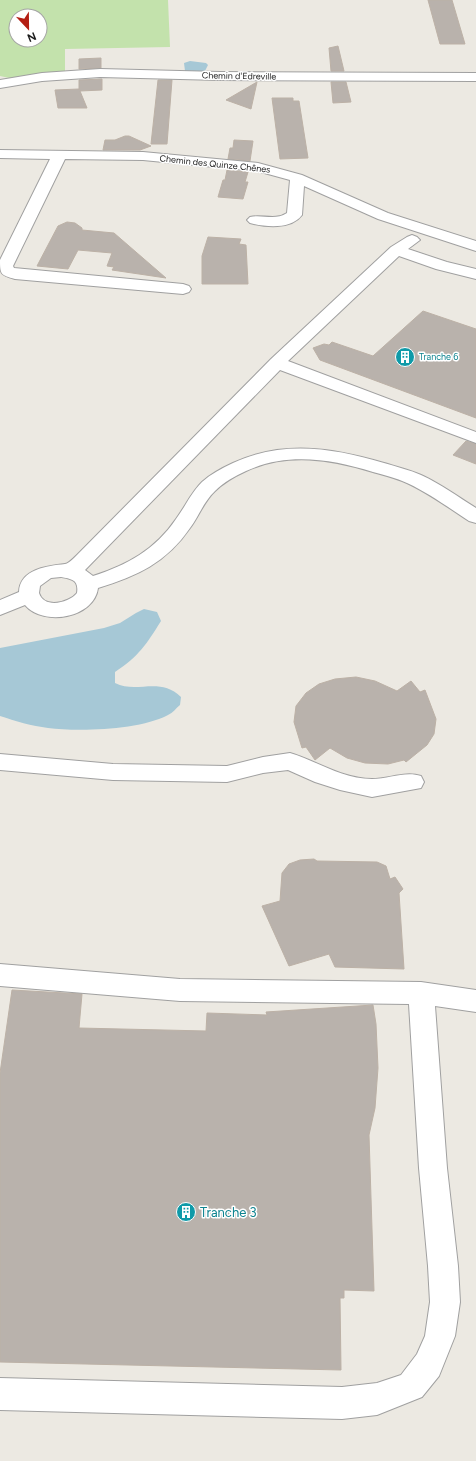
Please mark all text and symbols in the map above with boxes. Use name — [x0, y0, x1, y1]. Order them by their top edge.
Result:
north arrow — [8, 8, 48, 48]
text: N — [25, 29, 38, 44]
street label: Chemin d'Edreville — [202, 69, 276, 82]
street label: Chemin des Quinze Chênes — [159, 152, 271, 175]
building icon: Tranche 6 — [394, 346, 416, 368]
place label: Tranche 6 — [419, 351, 458, 362]
building icon: Tranche 3 — [175, 1201, 197, 1223]
place label: Tranche 3 — [200, 1205, 257, 1220]

